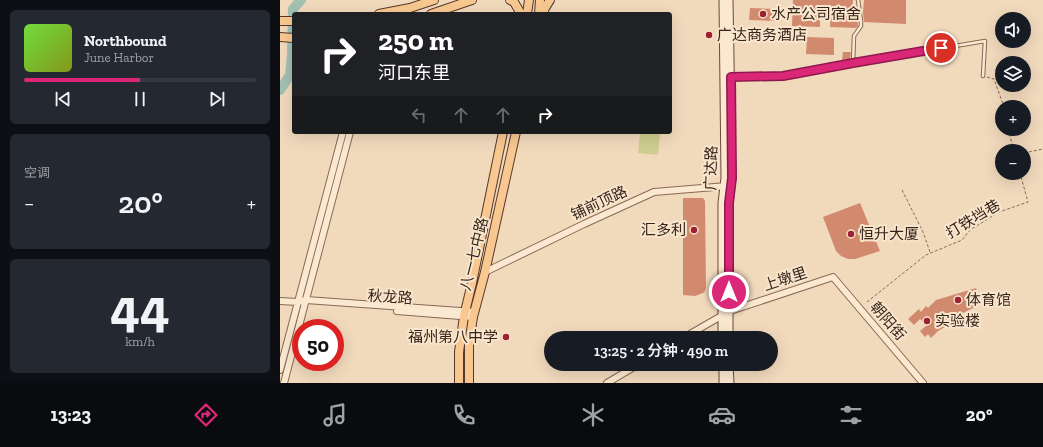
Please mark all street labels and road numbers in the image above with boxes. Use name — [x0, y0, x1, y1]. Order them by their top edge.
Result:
street label: 广达路 — [701, 145, 721, 191]
street label: 铺前顶路 — [568, 182, 630, 224]
street label: 打铁垱巷 — [943, 196, 1003, 242]
street label: 八一七中路 — [456, 215, 492, 293]
street label: 上墩里 — [761, 263, 809, 295]
street label: 秋龙路 — [367, 286, 413, 308]
street label: 朝阳街 — [866, 298, 910, 344]

